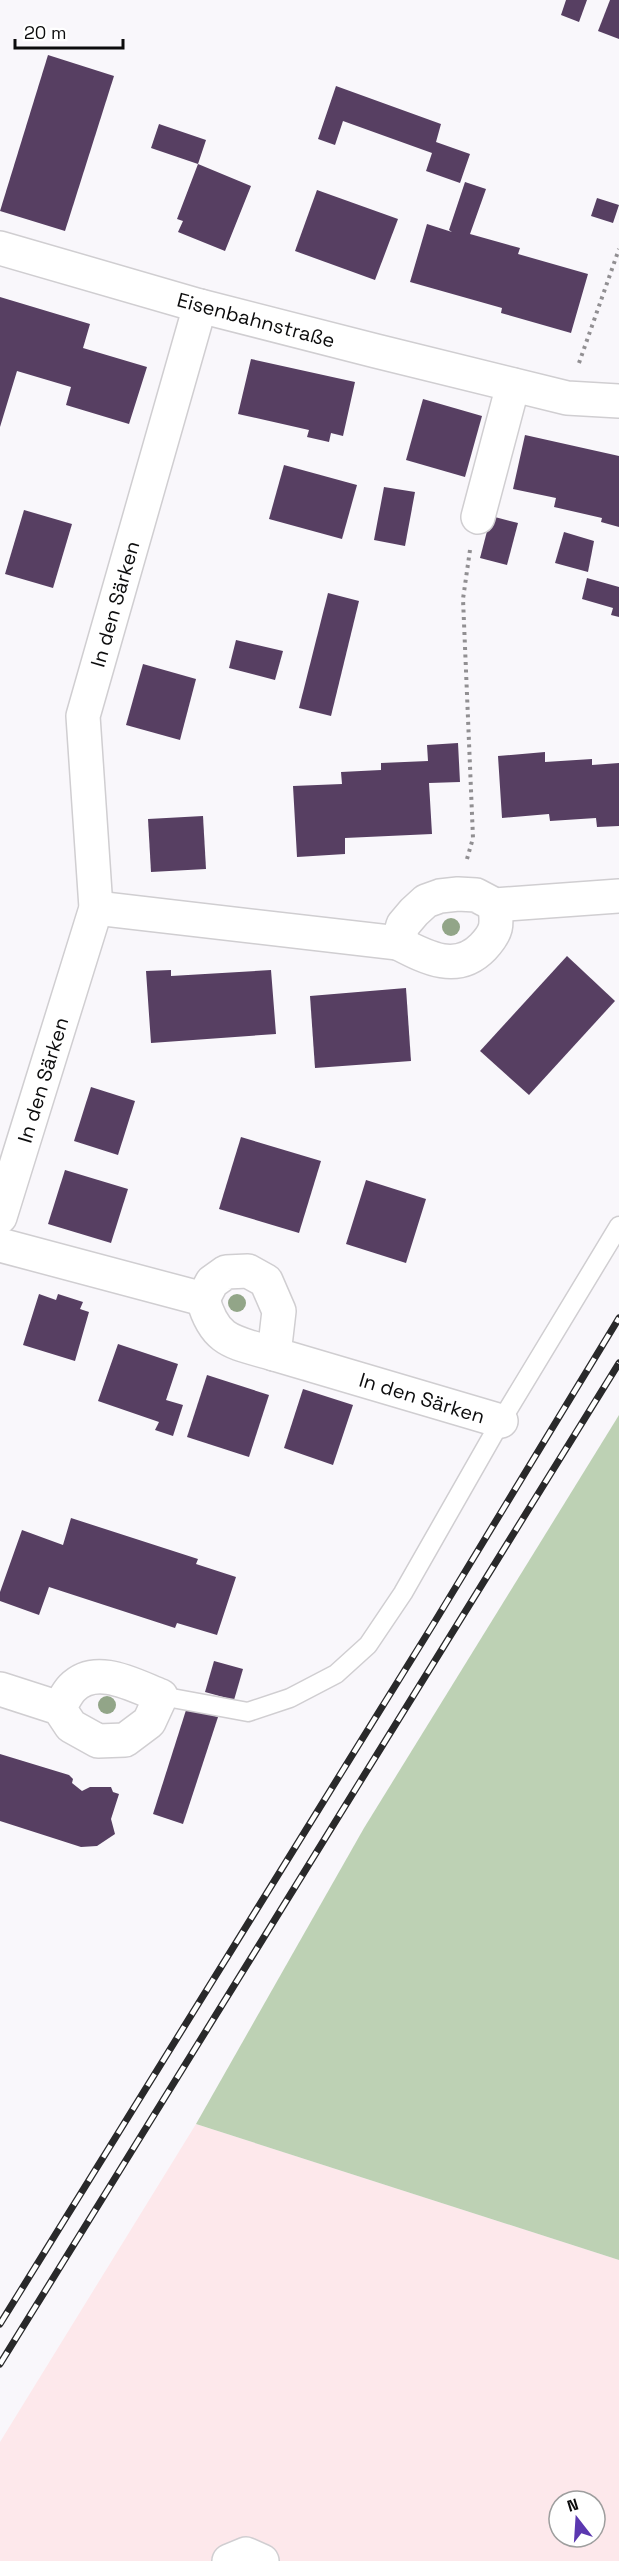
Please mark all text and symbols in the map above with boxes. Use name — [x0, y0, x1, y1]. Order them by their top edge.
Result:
scale bar — [15, 12, 123, 50]
text: 20 m — [24, 21, 67, 44]
street label: Eisenbahnstraße — [174, 286, 338, 354]
street label: In den Särken — [85, 538, 145, 670]
street label: In den Särken — [12, 1014, 74, 1146]
street label: In den Särken — [356, 1367, 488, 1429]
north arrow — [547, 2489, 607, 2549]
text: N — [565, 2494, 581, 2517]

